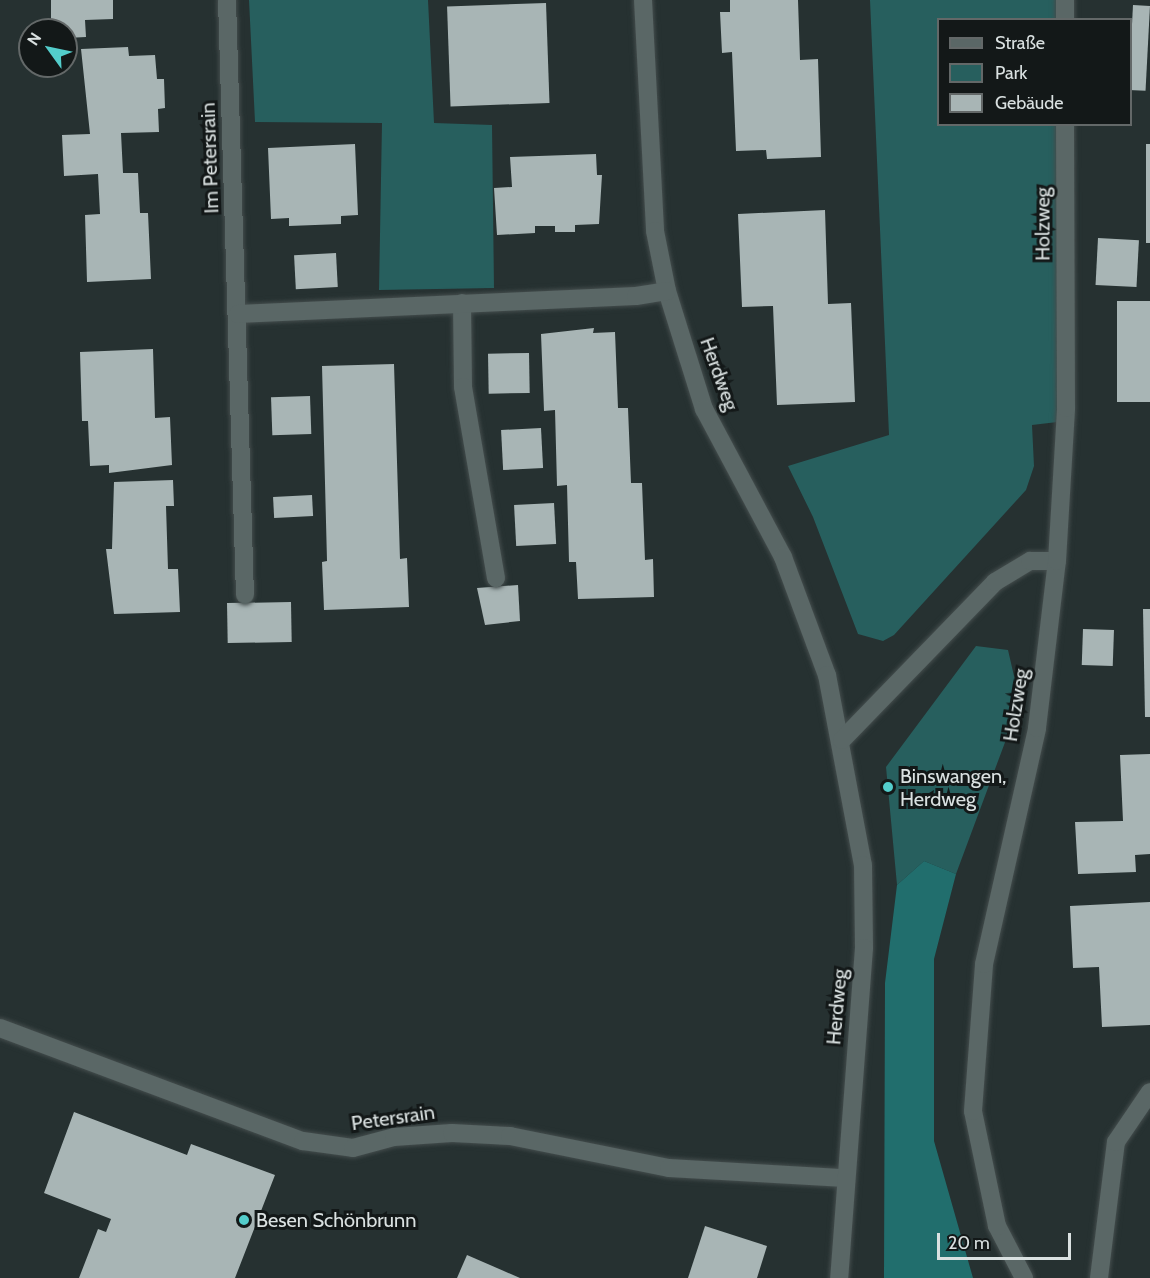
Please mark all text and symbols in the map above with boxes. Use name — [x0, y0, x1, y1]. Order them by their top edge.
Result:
north arrow — [18, 18, 78, 78]
legend — [937, 18, 1132, 126]
text: N — [23, 29, 45, 49]
text: Straße — [995, 32, 1045, 54]
text: Park — [995, 62, 1027, 84]
text: Gebäude — [995, 92, 1064, 114]
street label: Im Petersrain — [196, 102, 224, 214]
street label: Holzweg — [1031, 187, 1055, 261]
street label: Herdweg — [695, 334, 743, 414]
street label: Holzweg — [998, 667, 1034, 743]
place label: Binswangen, Herdweg — [900, 764, 1006, 811]
marker: Binswangen, Herdweg — [881, 780, 895, 794]
street label: Herdweg — [822, 968, 852, 1046]
street label: Petersrain — [350, 1100, 436, 1136]
place label: Besen Schönbrunn — [256, 1208, 416, 1232]
marker: Besen Schönbrunn — [237, 1213, 251, 1227]
scale bar — [940, 1221, 1074, 1259]
text: 20 m — [948, 1232, 990, 1254]

